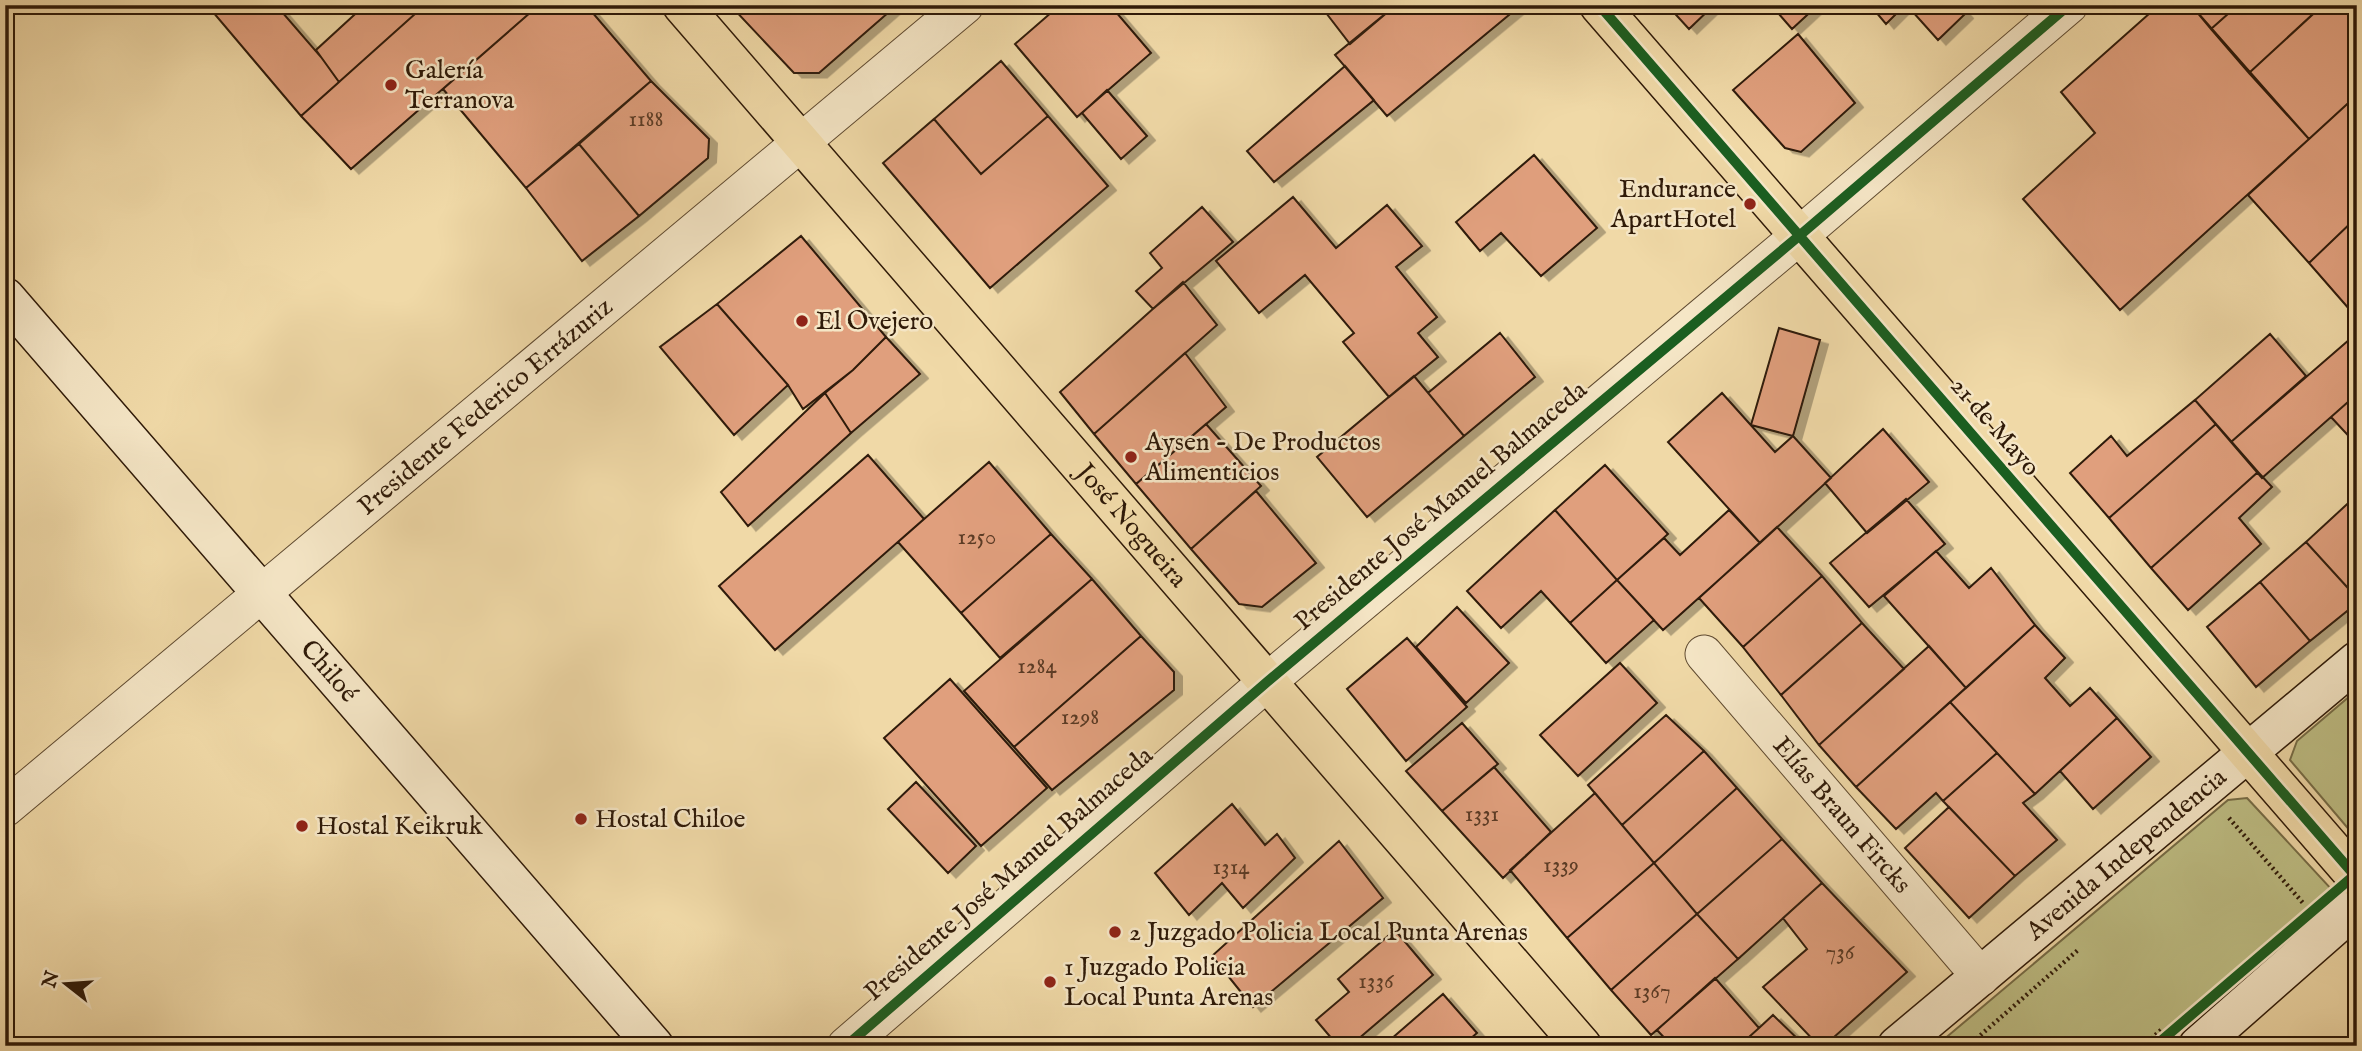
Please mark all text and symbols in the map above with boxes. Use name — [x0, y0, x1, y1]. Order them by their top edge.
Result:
place label: Galería Terranova — [405, 54, 515, 117]
marker: Galería Terranova — [383, 77, 399, 93]
house number: 1188 — [628, 105, 664, 134]
place label: Endurance ApartHotel — [1610, 173, 1737, 236]
marker: Endurance ApartHotel — [1742, 196, 1758, 212]
street label: Presidente Federico Errázuriz — [351, 290, 619, 522]
place label: El Ovejero — [816, 305, 933, 338]
marker: El Ovejero — [794, 313, 810, 329]
street label: 21 de Mayo — [1943, 371, 2047, 483]
street label: Presidente José Manuel Balmaceda — [1288, 373, 1595, 638]
place label: Aysen - De Productos Alimenticios — [1144, 426, 1381, 489]
marker: Aysen - De Productos Alimenticios — [1123, 449, 1139, 465]
street label: José Nogueira — [1067, 454, 1195, 595]
house number: 1250 — [958, 523, 996, 552]
street label: Chiloé — [293, 633, 365, 709]
house number: 1284 — [1017, 652, 1058, 681]
house number: 1298 — [1061, 703, 1099, 732]
street label: Elías Braun Fircks — [1766, 730, 1918, 900]
street label: Presidente José Manuel Balmaceda — [858, 739, 1161, 1008]
street label: Avenida Independencia — [2018, 760, 2234, 948]
house number: 1331 — [1465, 800, 1499, 829]
place label: Hostal Chiloe — [595, 803, 745, 836]
place label: Hostal Keikruk — [316, 810, 484, 843]
marker: Hostal Chiloe — [573, 811, 589, 827]
marker: Hostal Keikruk — [294, 818, 310, 834]
house number: 1339 — [1543, 851, 1579, 880]
house number: 1314 — [1212, 853, 1250, 882]
place label: 2 Juzgado Policia Local Punta Arenas — [1129, 916, 1528, 949]
marker: 2 Juzgado Policia Local Punta Arenas — [1107, 924, 1123, 940]
house number: 736 — [1825, 938, 1856, 967]
north arrow — [32, 950, 102, 1020]
place label: 1 Juzgado Policia Local Punta Arenas — [1064, 951, 1273, 1014]
house number: 1336 — [1358, 967, 1395, 996]
text: N — [37, 968, 66, 992]
marker: 1 Juzgado Policia Local Punta Arenas — [1042, 974, 1058, 990]
house number: 1367 — [1633, 977, 1671, 1006]

